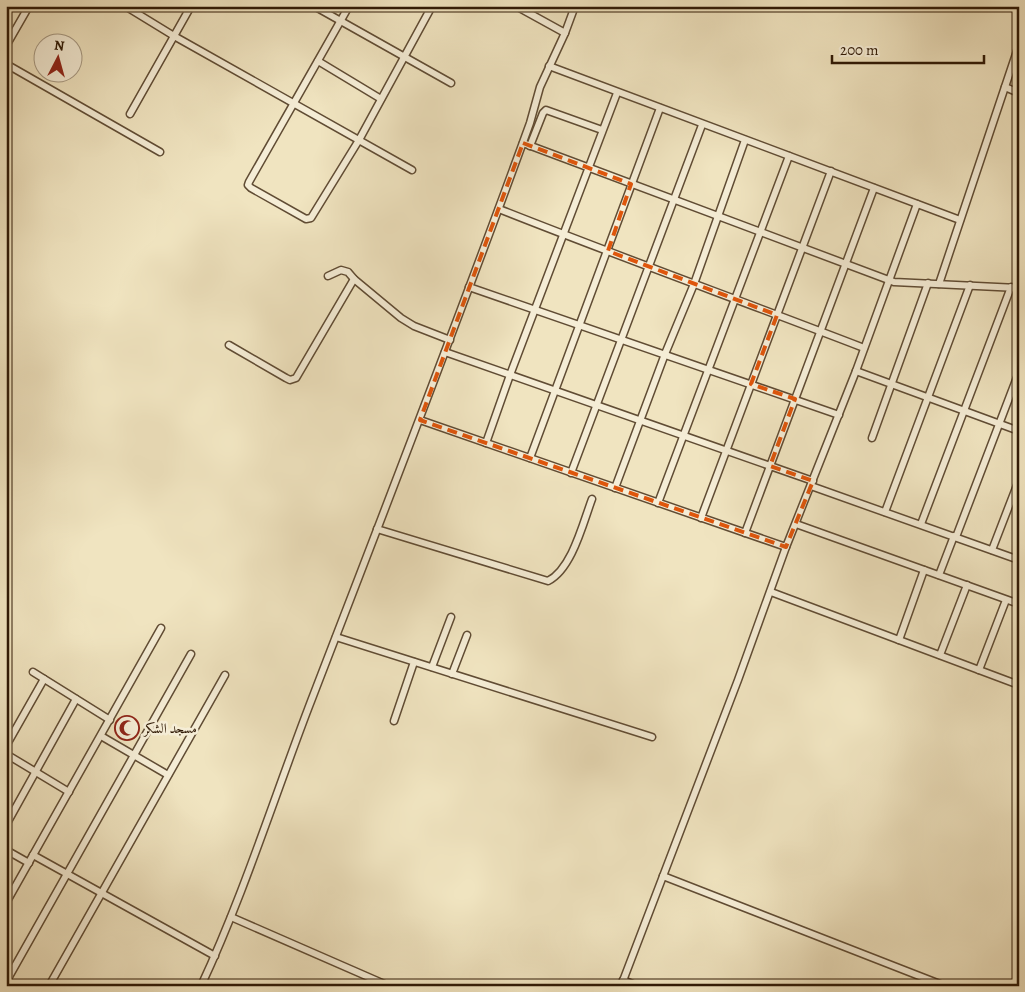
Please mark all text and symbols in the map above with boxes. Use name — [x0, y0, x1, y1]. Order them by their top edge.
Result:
north arrow — [32, 32, 82, 82]
scale bar — [832, 32, 985, 64]
text: N — [53, 36, 65, 56]
text: 200 m — [840, 40, 879, 60]
mosque icon: مسجد الشكر — [114, 715, 140, 741]
place label: مسجد الشكر — [142, 719, 197, 738]

